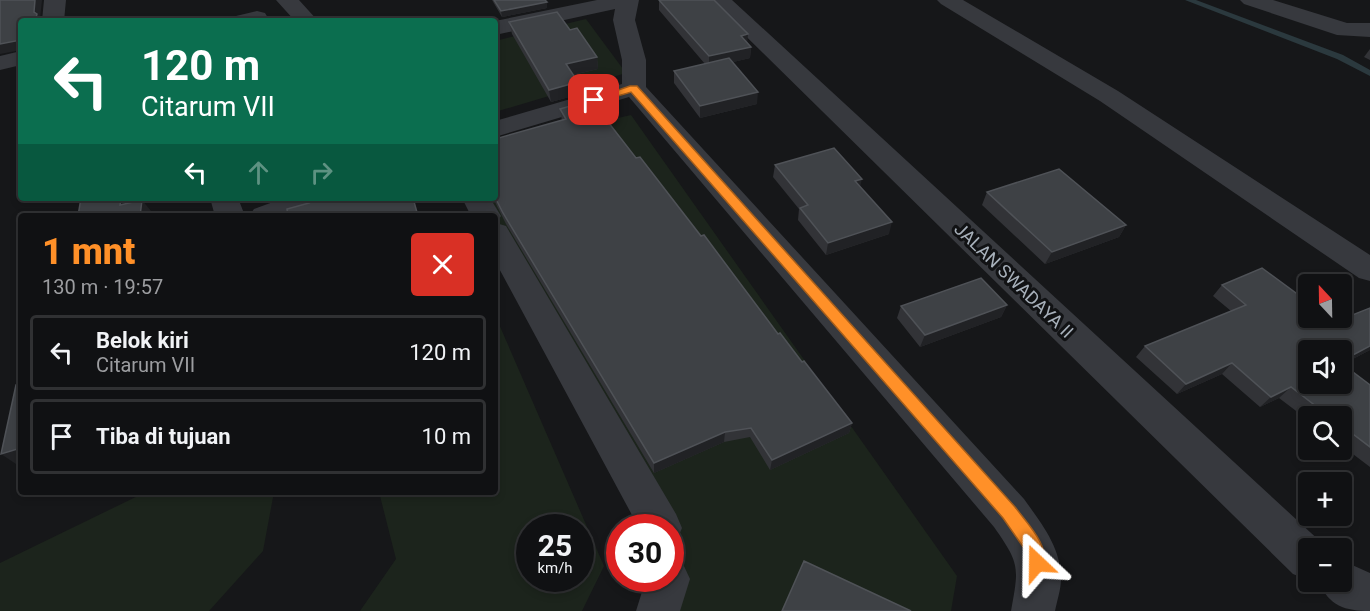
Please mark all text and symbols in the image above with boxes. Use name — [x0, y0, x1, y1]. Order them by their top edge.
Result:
text: 120 m — [141, 41, 260, 90]
icon: left — [42, 42, 120, 120]
pin — [568, 74, 619, 125]
icon: arrive — [577, 83, 610, 116]
text: Citarum VII — [141, 91, 275, 123]
icon: left — [179, 156, 212, 189]
icon: ahead — [242, 156, 275, 189]
icon: right — [305, 156, 338, 189]
street label: JALAN SWADAYA II — [950, 218, 1078, 342]
text: 1 mnt — [42, 231, 135, 273]
button: close — [411, 233, 474, 296]
north arrow — [1298, 274, 1352, 328]
map controls — [1298, 274, 1352, 592]
text: 130 m · 19:57 — [42, 275, 163, 299]
text: Belok kiri — [96, 328, 189, 353]
icon: left — [45, 336, 78, 369]
text: 120 m — [409, 340, 471, 365]
button: sound — [1298, 340, 1352, 394]
text: Citarum VII — [96, 353, 195, 377]
button: search — [1298, 406, 1352, 460]
icon: arrive — [45, 420, 78, 453]
text: Tiba di tujuan — [96, 424, 231, 449]
text: 10 m — [422, 424, 471, 449]
button: + — [1298, 472, 1352, 526]
speed limit sign: 30 — [606, 514, 684, 592]
text: 25 — [538, 528, 572, 563]
position arrow — [1005, 531, 1069, 595]
button: − — [1298, 538, 1352, 592]
text: km/h — [537, 559, 573, 577]

